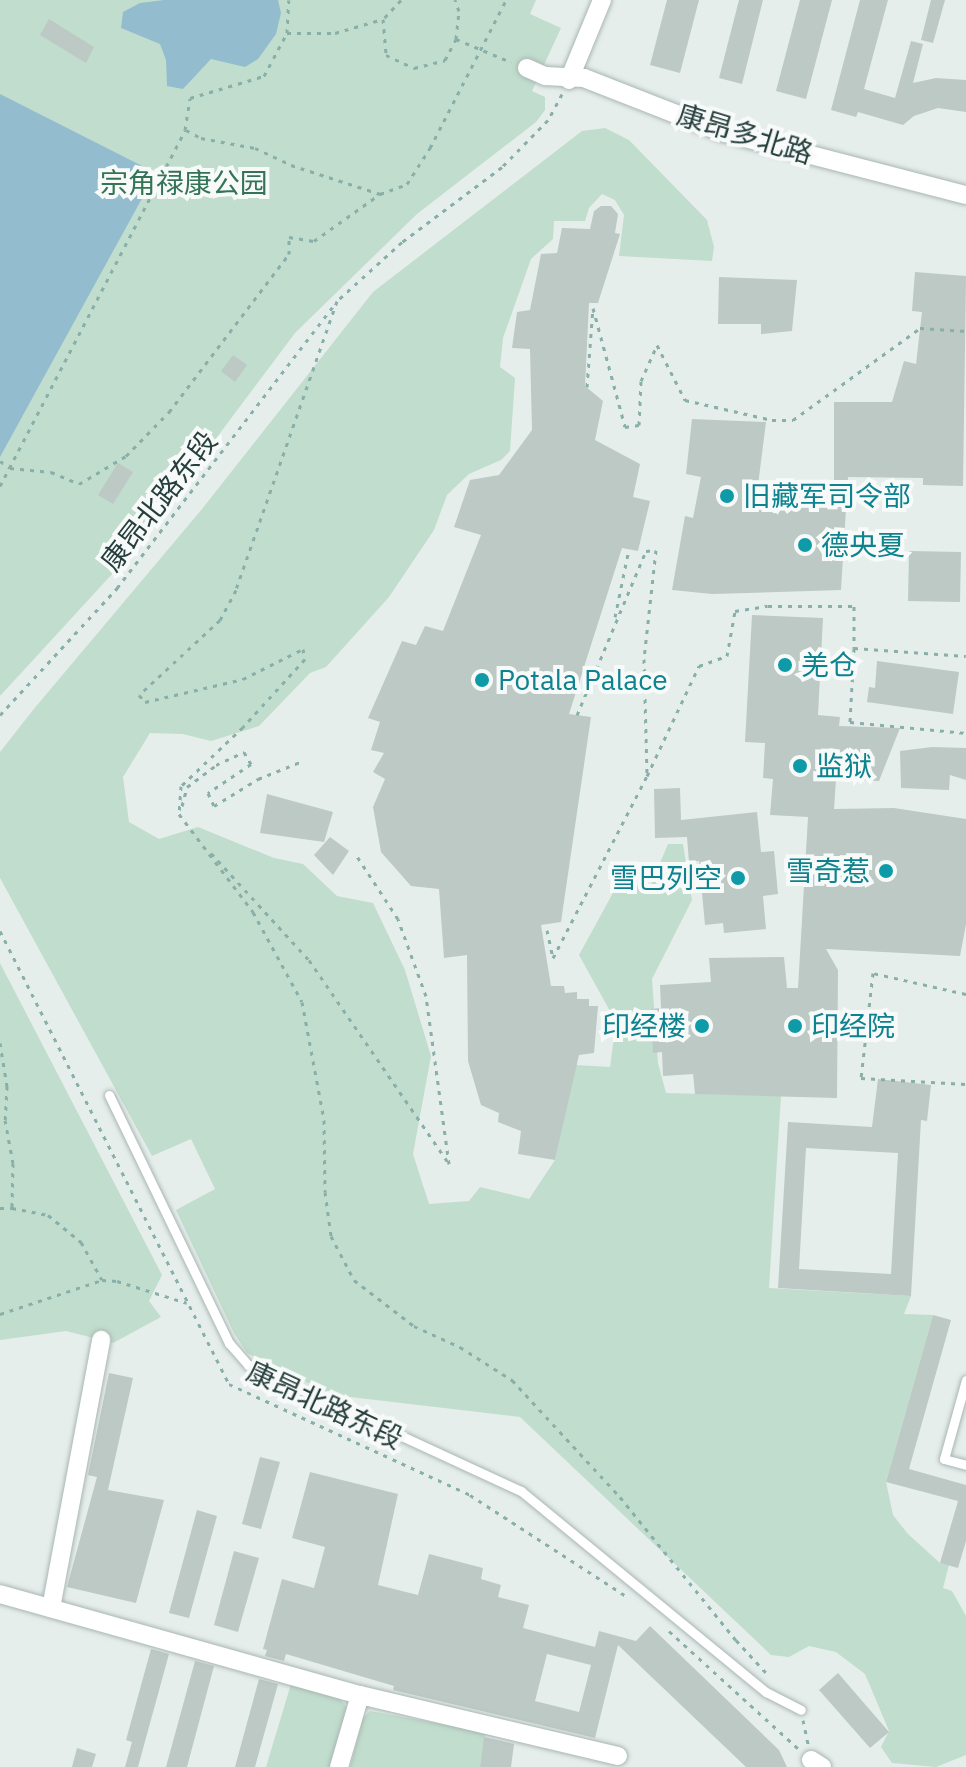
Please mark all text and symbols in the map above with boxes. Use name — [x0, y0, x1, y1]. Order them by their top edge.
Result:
street label: 康昂多北路 — [673, 97, 817, 171]
park label: 宗角禄康公园 — [100, 166, 268, 200]
street label: 康昂北路东段 — [94, 424, 224, 578]
place label: 旧藏军司令部 — [743, 479, 911, 513]
marker: 旧藏军司令部 — [718, 487, 736, 505]
place label: 德央夏 — [821, 528, 905, 562]
marker: 德央夏 — [796, 536, 814, 554]
place label: 羌仓 — [801, 648, 857, 682]
marker: 羌仓 — [776, 656, 794, 674]
place label: Potala Palace — [498, 663, 668, 697]
marker: Potala Palace — [473, 671, 491, 689]
place label: 监狱 — [816, 749, 872, 783]
marker: 监狱 — [791, 757, 809, 775]
place label: 雪奇惹 — [786, 854, 870, 888]
place label: 雪巴列空 — [610, 861, 722, 895]
marker: 雪奇惹 — [877, 862, 895, 880]
marker: 雪巴列空 — [729, 869, 747, 887]
place label: 印经楼 — [602, 1009, 686, 1043]
place label: 印经院 — [811, 1009, 895, 1043]
marker: 印经楼 — [693, 1017, 711, 1035]
marker: 印经院 — [786, 1017, 804, 1035]
street label: 康昂北路东段 — [242, 1354, 408, 1456]

